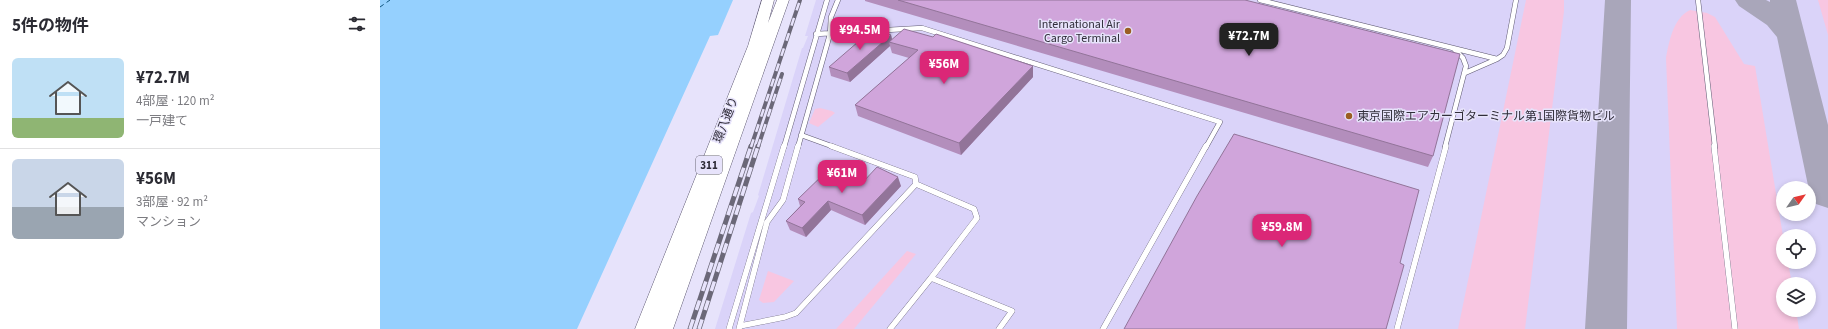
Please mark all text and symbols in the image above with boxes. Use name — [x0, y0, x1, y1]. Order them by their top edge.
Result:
icon: filters — [346, 13, 368, 35]
text: 5件の物件 — [12, 14, 89, 38]
place label: International Air Cargo Terminal — [1039, 16, 1121, 47]
pin: ¥94.5M — [827, 17, 893, 51]
text: ¥94.5M — [839, 21, 881, 39]
pin: ¥72.7M — [1216, 23, 1282, 57]
marker: International Air Cargo Terminal — [1123, 26, 1133, 36]
text: ¥72.7M — [1228, 27, 1270, 45]
pin: ¥56M — [920, 51, 968, 85]
text: ¥56M — [929, 55, 959, 73]
text: ¥72.7M — [136, 66, 190, 90]
icon: home — [44, 74, 92, 122]
text: 4部屋 · 120 m² — [136, 92, 214, 110]
street label: 環八通り — [709, 95, 743, 145]
place label: 東京国際エアカーゴターミナル第1国際貨物ビル — [1357, 108, 1615, 125]
marker: 東京国際エアカーゴターミナル第1国際貨物ビル — [1344, 111, 1354, 121]
text: 一戸建て — [136, 112, 188, 130]
road number: 311 — [696, 156, 722, 174]
pin: ¥61M — [818, 160, 866, 194]
text: ¥61M — [827, 164, 857, 182]
text: ¥56M — [136, 167, 176, 191]
icon: home — [44, 175, 92, 223]
north arrow — [1776, 181, 1816, 221]
map controls — [1776, 181, 1816, 317]
text: 3部屋 · 92 m² — [136, 193, 208, 211]
text: マンション — [136, 213, 201, 231]
pin: ¥59.8M — [1249, 214, 1315, 248]
text: ¥59.8M — [1261, 218, 1303, 236]
button: locate — [1776, 229, 1816, 269]
button: layers — [1776, 277, 1816, 317]

